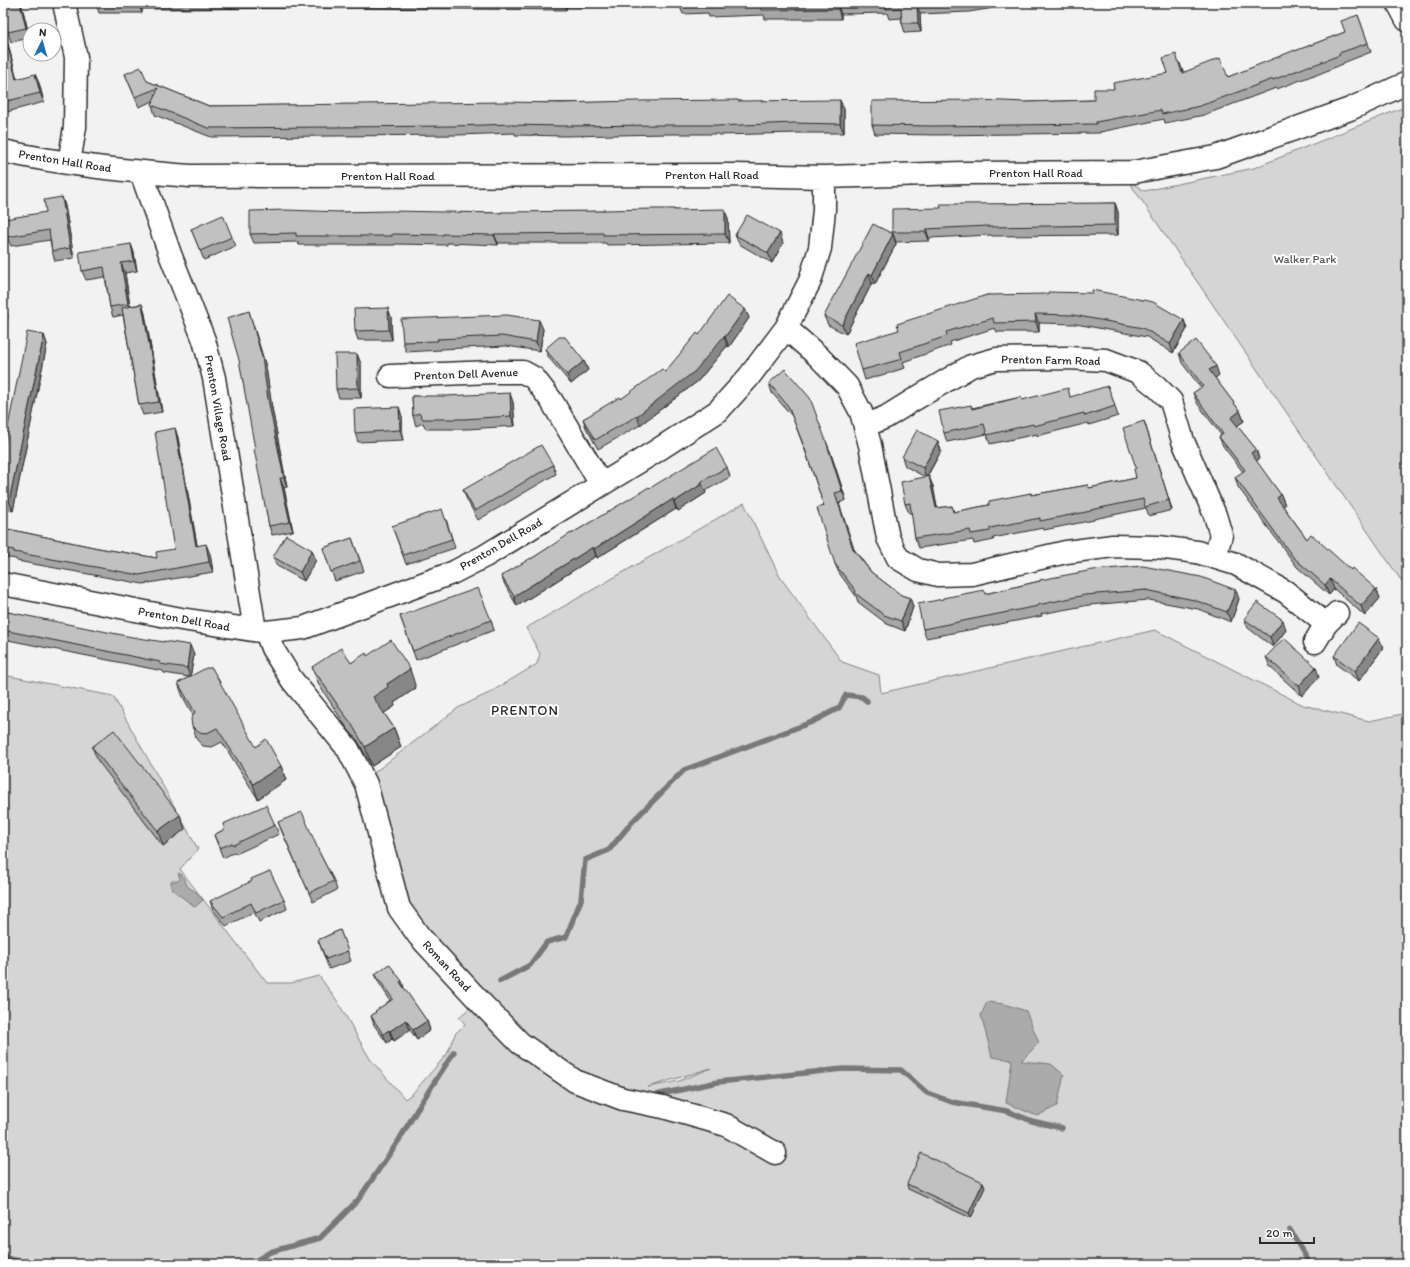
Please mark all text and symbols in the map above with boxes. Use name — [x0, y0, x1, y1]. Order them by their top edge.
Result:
north arrow — [22, 22, 62, 62]
text: N — [39, 26, 47, 39]
street label: Prenton Hall Road — [17, 147, 113, 175]
street label: Prenton Hall Road — [989, 166, 1083, 180]
street label: Prenton Hall Road — [665, 168, 759, 182]
street label: Prenton Hall Road — [341, 169, 435, 183]
park label: Walker Park — [1274, 252, 1336, 266]
street label: Prenton Farm Road — [1001, 352, 1101, 368]
street label: Prenton Village Road — [202, 354, 234, 463]
street label: Prenton Dell Avenue — [413, 365, 519, 383]
street label: Prenton Dell Road — [457, 514, 545, 573]
street label: Prenton Dell Road — [137, 604, 231, 634]
district label: PRENTON — [491, 702, 559, 719]
street label: Roman Road — [420, 938, 475, 995]
scale bar — [1260, 1219, 1314, 1245]
text: 20 m — [1266, 1226, 1293, 1240]

